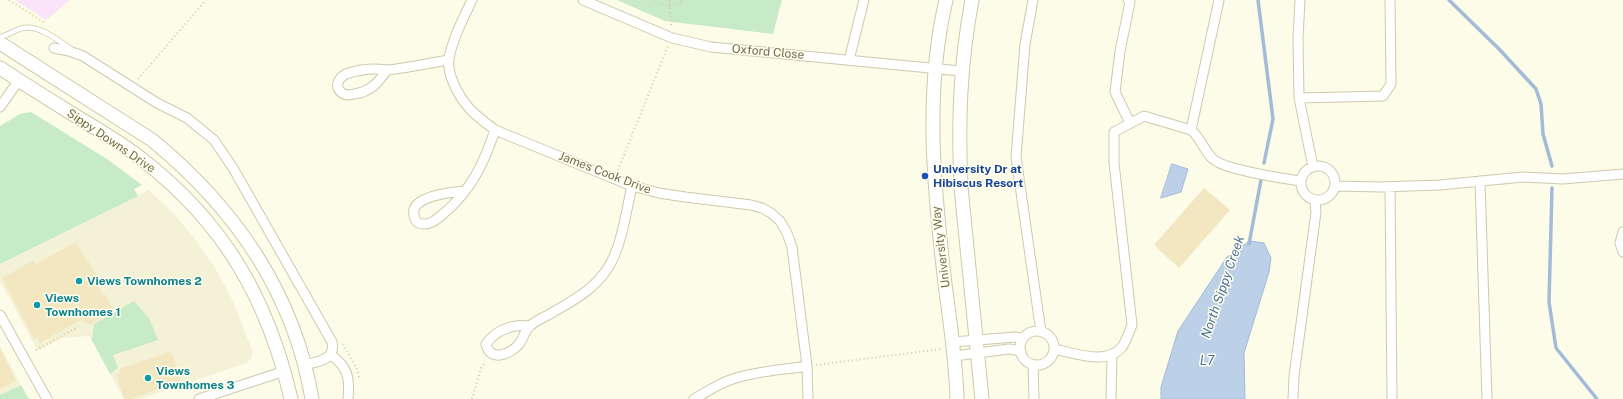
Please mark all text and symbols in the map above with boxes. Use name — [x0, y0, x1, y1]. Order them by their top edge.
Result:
street label: Oxford Close — [731, 42, 805, 62]
street label: Sippy Downs Drive — [64, 106, 158, 176]
street label: James Cook Drive — [557, 149, 653, 197]
place label: University Dr at Hibiscus Resort — [933, 162, 1023, 190]
marker: University Dr at Hibiscus Resort — [920, 171, 930, 181]
street label: University Way — [929, 205, 953, 289]
water label: North Sippy Creek — [1198, 234, 1248, 340]
place label: Views Townhomes 2 — [87, 274, 202, 288]
marker: Views Townhomes 2 — [74, 276, 84, 286]
place label: Views Townhomes 1 — [45, 291, 121, 319]
marker: Views Townhomes 1 — [32, 300, 42, 310]
water label: L7 — [1200, 353, 1214, 369]
place label: Views Townhomes 3 — [156, 364, 234, 392]
marker: Views Townhomes 3 — [143, 373, 153, 383]

